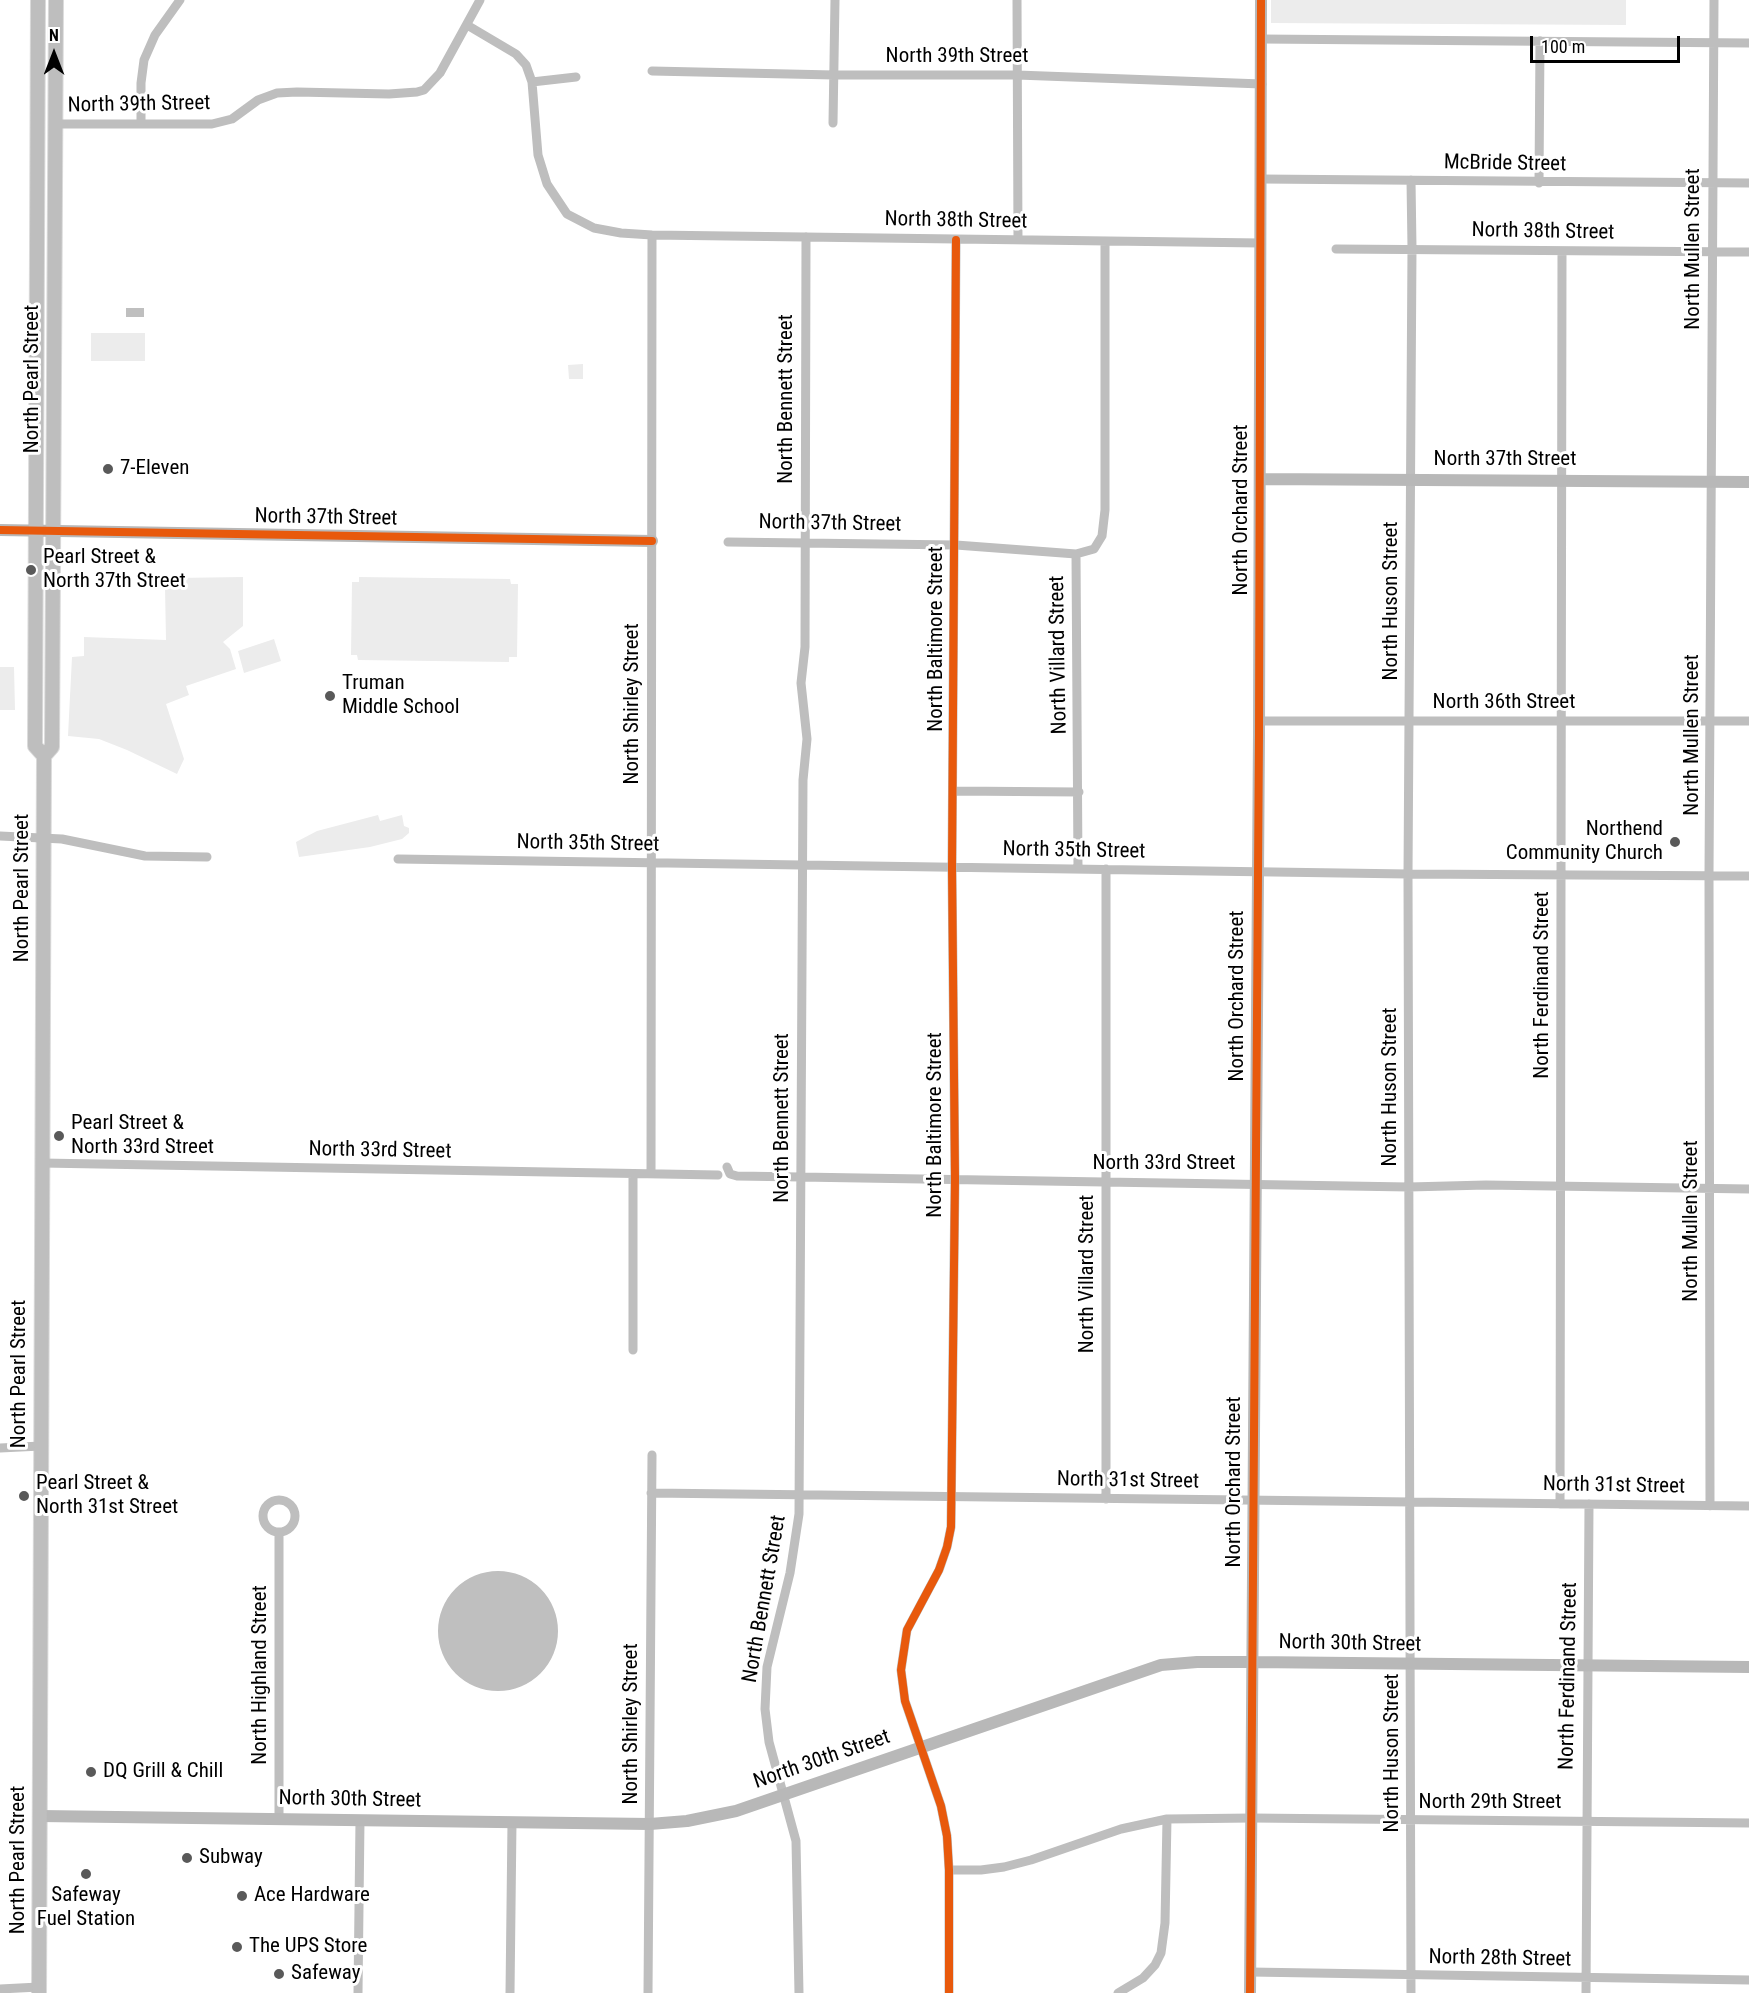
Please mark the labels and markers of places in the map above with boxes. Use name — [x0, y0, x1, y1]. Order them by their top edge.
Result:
place label: 7-Eleven — [120, 456, 189, 482]
marker: 7-Eleven — [101, 462, 115, 476]
place label: Pearl Street & North 37th Street — [43, 545, 186, 595]
marker: Pearl Street & North 37th Street — [24, 563, 38, 577]
place label: Truman Middle School — [342, 671, 460, 721]
marker: Truman Middle School — [323, 689, 337, 703]
place label: Northend Community Church — [1506, 817, 1663, 867]
marker: Northend Community Church — [1668, 835, 1682, 849]
place label: Pearl Street & North 33rd Street — [71, 1111, 214, 1161]
marker: Pearl Street & North 33rd Street — [52, 1129, 66, 1143]
place label: Pearl Street & North 31st Street — [36, 1471, 178, 1521]
marker: Pearl Street & North 31st Street — [17, 1489, 31, 1503]
place label: DQ Grill & Chill — [103, 1759, 223, 1785]
marker: DQ Grill & Chill — [84, 1765, 98, 1779]
place label: Subway — [199, 1845, 263, 1871]
marker: Subway — [180, 1851, 194, 1865]
marker: Safeway Fuel Station — [79, 1867, 93, 1881]
place label: Safeway Fuel Station — [37, 1883, 135, 1933]
place label: Ace Hardware — [254, 1883, 370, 1909]
marker: Ace Hardware — [235, 1889, 249, 1903]
place label: The UPS Store — [249, 1934, 367, 1960]
marker: The UPS Store — [230, 1940, 244, 1954]
place label: Safeway — [291, 1961, 360, 1987]
marker: Safeway — [272, 1967, 286, 1981]

